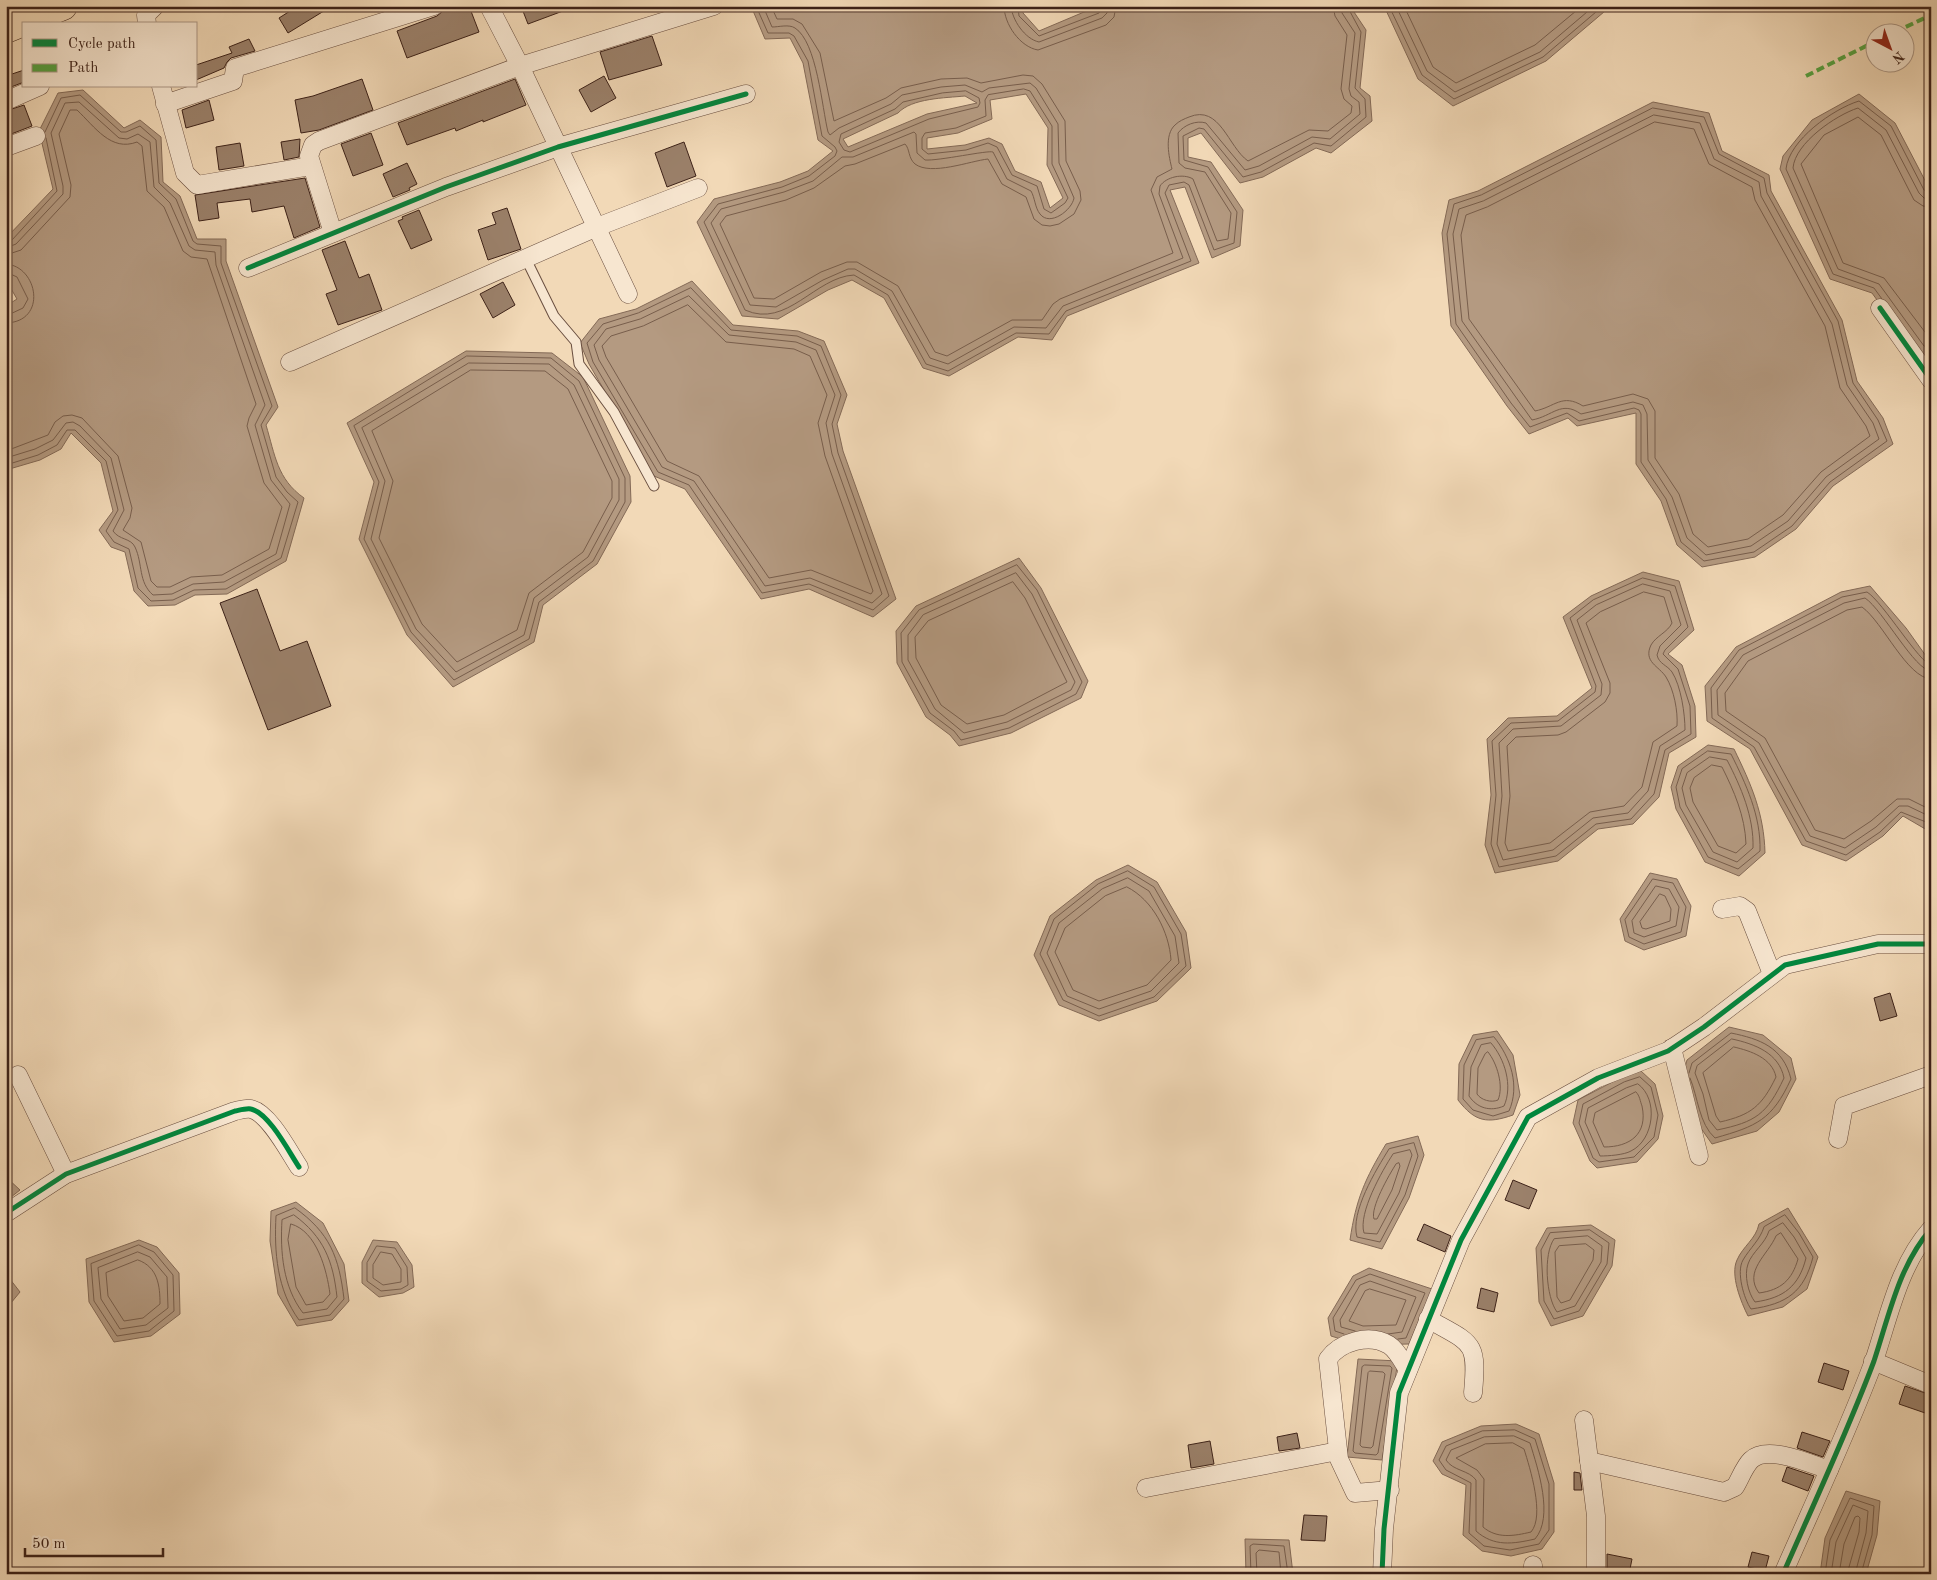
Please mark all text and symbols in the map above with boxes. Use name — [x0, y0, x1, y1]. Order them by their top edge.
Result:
legend — [22, 22, 198, 88]
north arrow — [1864, 22, 1914, 72]
text: Cycle path — [68, 37, 136, 52]
text: N — [1889, 48, 1907, 66]
text: Path — [68, 61, 98, 76]
scale bar — [25, 1525, 162, 1557]
text: 50 m — [32, 1537, 66, 1552]

